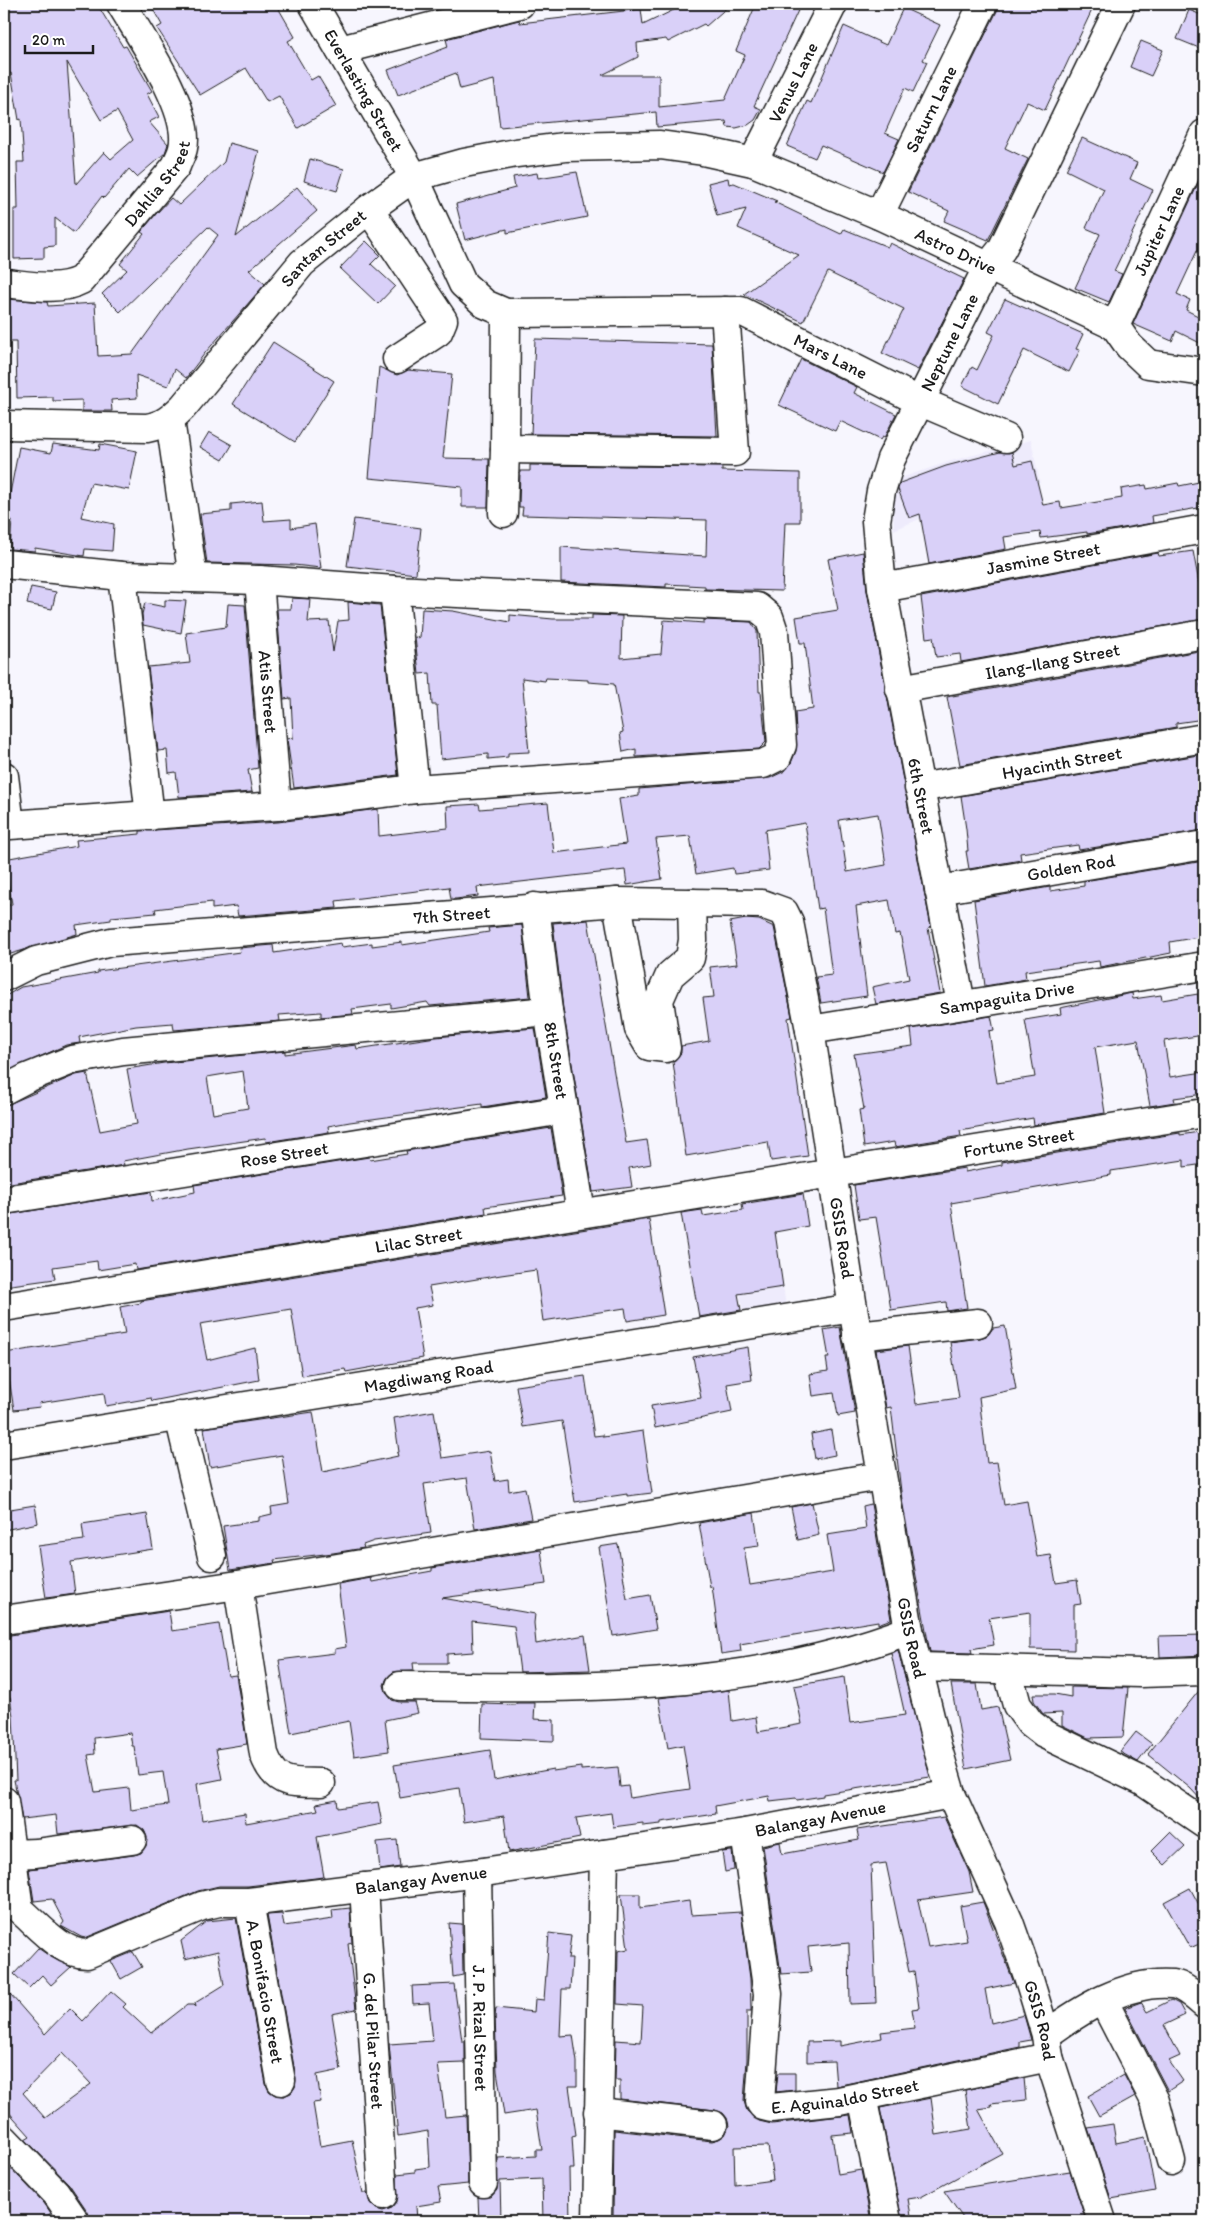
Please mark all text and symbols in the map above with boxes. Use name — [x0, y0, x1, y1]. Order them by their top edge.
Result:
scale bar — [25, 22, 92, 54]
street label: Everlasting Street — [319, 25, 408, 156]
text: 20 m — [32, 31, 66, 49]
street label: Venus Lane — [764, 38, 823, 127]
street label: Saturn Lane — [900, 62, 962, 156]
street label: Dahlia Street — [119, 139, 195, 231]
street label: Jupiter Lane — [1129, 182, 1189, 279]
street label: Santan Street — [276, 204, 371, 292]
street label: Astro Drive — [912, 223, 1000, 280]
street label: Neptune Lane — [916, 290, 983, 395]
street label: Mars Lane — [790, 329, 871, 384]
street label: Jasmine Street — [985, 537, 1102, 580]
street label: Ilang-Ilang Street — [983, 638, 1122, 684]
street label: Atis Street — [254, 649, 282, 734]
street label: Hyacinth Street — [1000, 742, 1124, 784]
street label: 6th Street — [903, 756, 939, 836]
street label: Golden Rod — [1025, 849, 1117, 886]
street label: 7th Street — [413, 901, 491, 929]
street label: Sampaguita Drive — [938, 976, 1076, 1020]
street label: 8th Street — [539, 1020, 573, 1101]
street label: Fortune Street — [962, 1123, 1076, 1163]
street label: Rose Street — [239, 1137, 330, 1173]
street label: GSIS Road — [825, 1196, 859, 1280]
street label: Lilac Street — [373, 1222, 464, 1258]
street label: Magdiwang Road — [362, 1355, 495, 1398]
street label: GSIS Road — [893, 1596, 931, 1681]
street label: Balangay Avenue — [753, 1796, 888, 1842]
street label: Balangay Avenue — [354, 1861, 489, 1899]
street label: A. Bonifacio Street — [241, 1918, 289, 2066]
street label: J. P. Rizal Street — [468, 1965, 492, 2092]
street label: G. del Pilar Street — [358, 1972, 389, 2110]
street label: GSIS Road — [1019, 1978, 1060, 2062]
street label: E. Aguinaldo Street — [770, 2074, 921, 2119]

